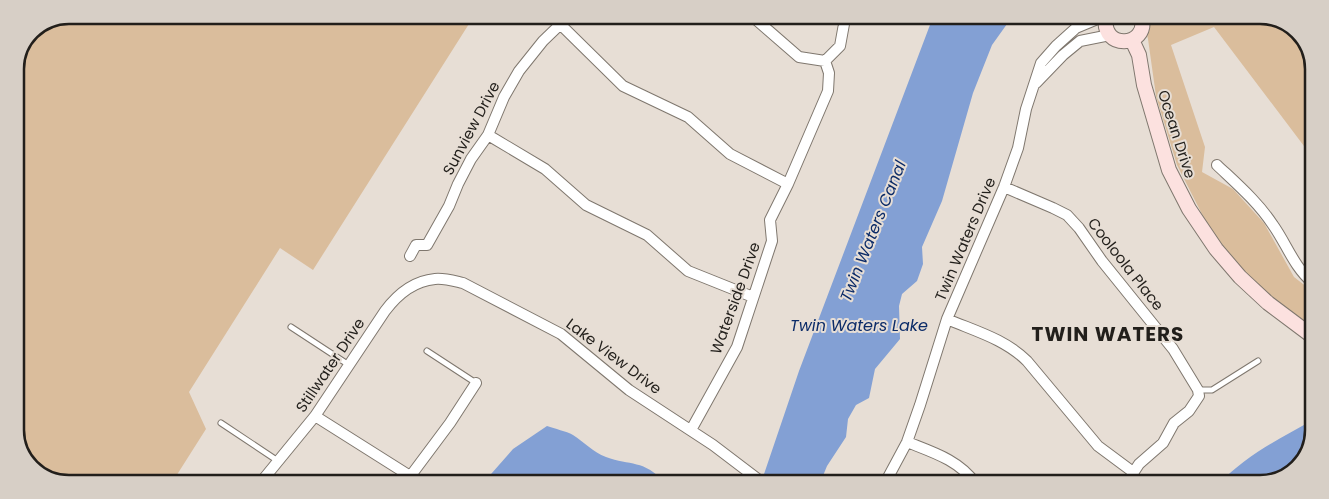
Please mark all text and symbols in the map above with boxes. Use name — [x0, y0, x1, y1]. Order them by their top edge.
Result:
street label: Sunview Drive — [437, 77, 505, 179]
street label: Ocean Drive — [1153, 87, 1201, 181]
water label: Twin Waters Canal — [834, 157, 912, 305]
street label: Twin Waters Drive — [929, 174, 1001, 304]
street label: Cooloola Place — [1083, 213, 1169, 315]
street label: Waterside Drive — [705, 239, 765, 357]
street label: Lake View Drive — [562, 313, 666, 399]
street label: Stillwater Drive — [291, 314, 369, 416]
water label: Twin Waters Lake — [790, 314, 928, 337]
district label: TWIN WATERS — [1032, 320, 1184, 348]

